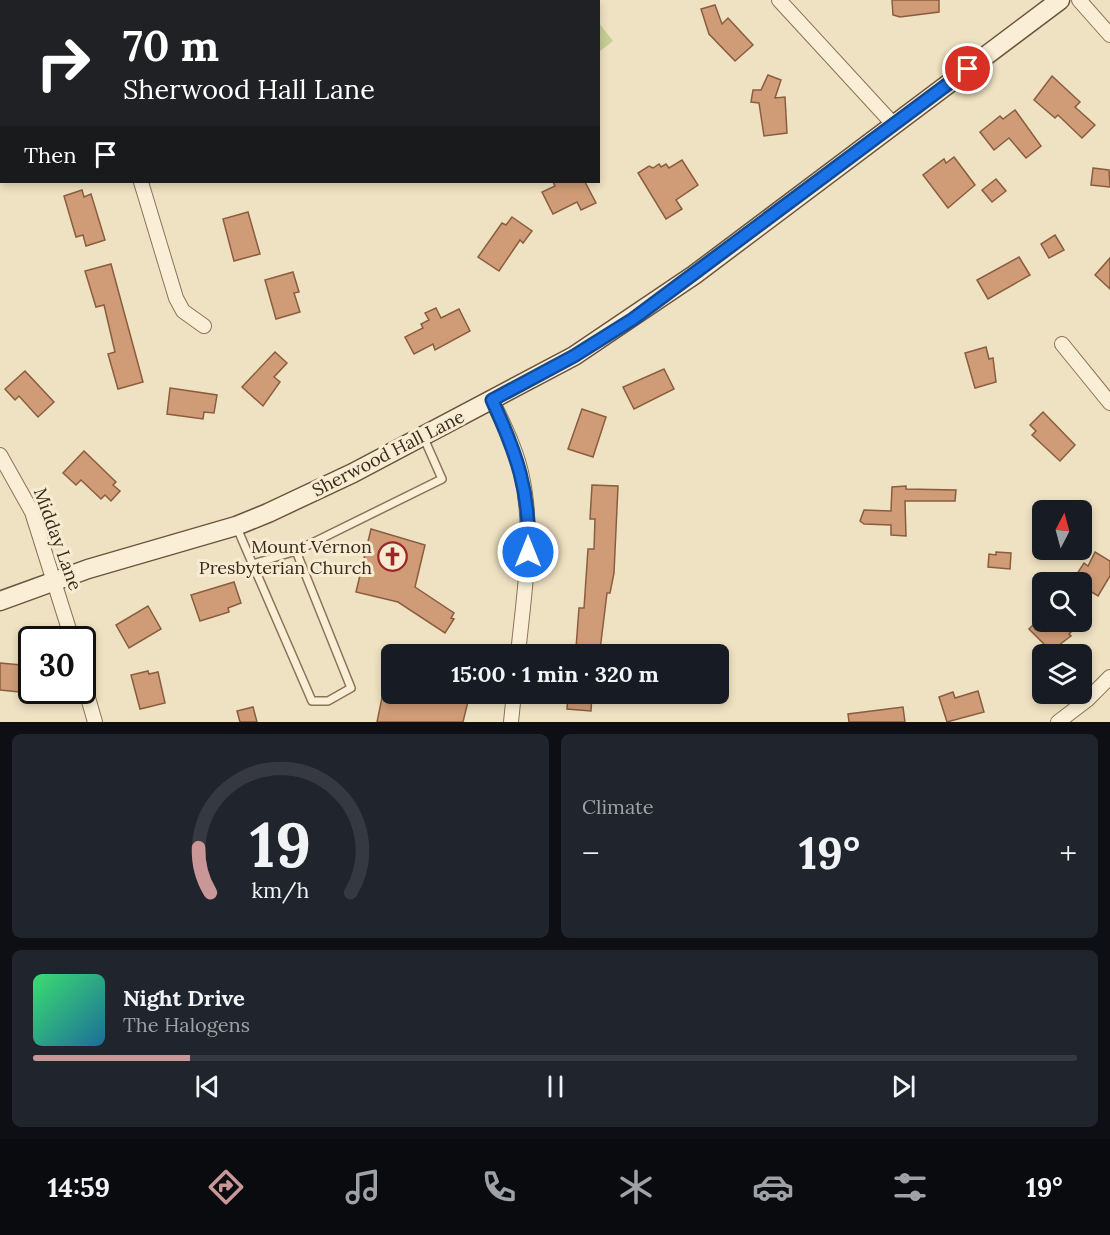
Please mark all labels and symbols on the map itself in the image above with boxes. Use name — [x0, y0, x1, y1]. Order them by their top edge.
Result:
pin — [942, 43, 993, 94]
street label: Sherwood Hall Lane — [308, 405, 468, 501]
street label: Midday Lane — [29, 485, 87, 594]
north arrow — [1032, 500, 1092, 560]
position arrow — [496, 520, 560, 584]
place label: Mount Vernon Presbyterian Church — [199, 535, 372, 579]
church icon: Mount Vernon Presbyterian Church — [377, 540, 409, 572]
speed limit sign: 30 — [18, 626, 96, 704]

